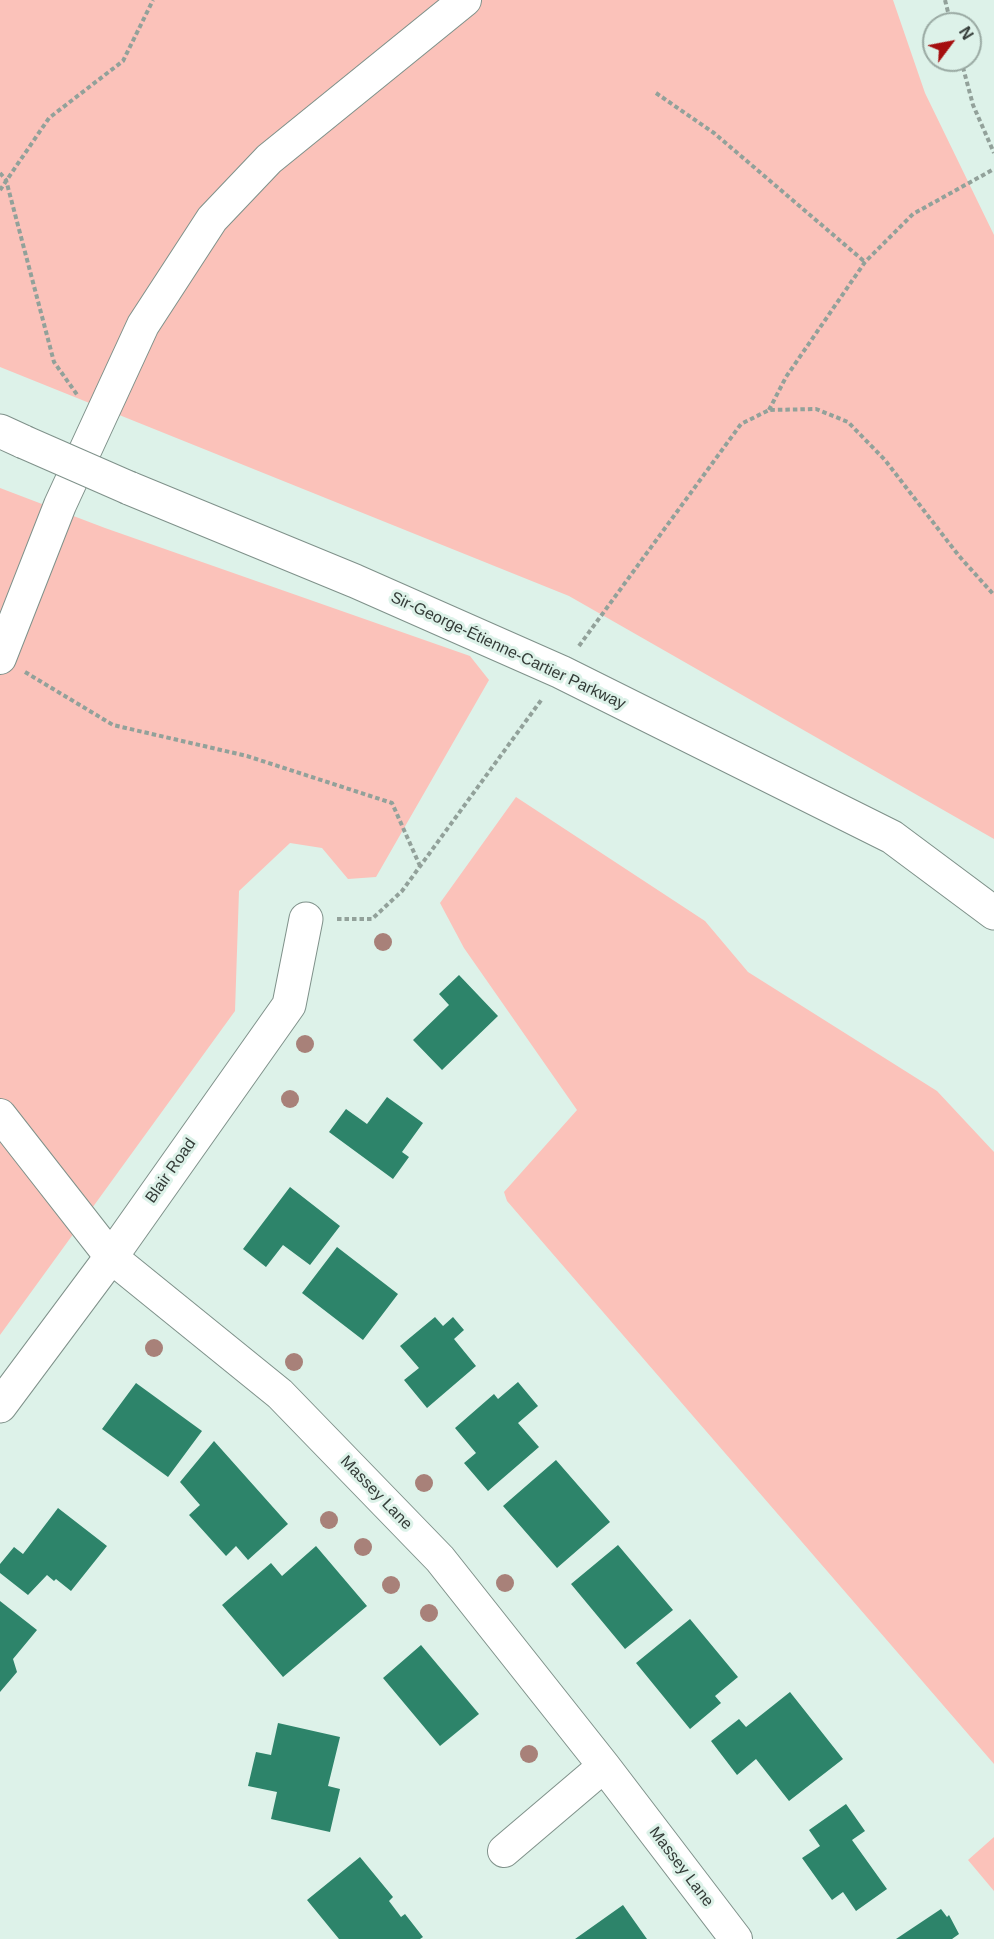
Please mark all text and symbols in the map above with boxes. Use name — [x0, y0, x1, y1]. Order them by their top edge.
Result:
north arrow — [922, 12, 982, 72]
text: N — [956, 24, 976, 43]
street label: Sir-George-Étienne-Cartier Parkway — [387, 588, 629, 714]
street label: Blair Road — [142, 1135, 200, 1207]
street label: Massey Lane — [336, 1452, 416, 1534]
street label: Massey Lane — [645, 1823, 717, 1911]

